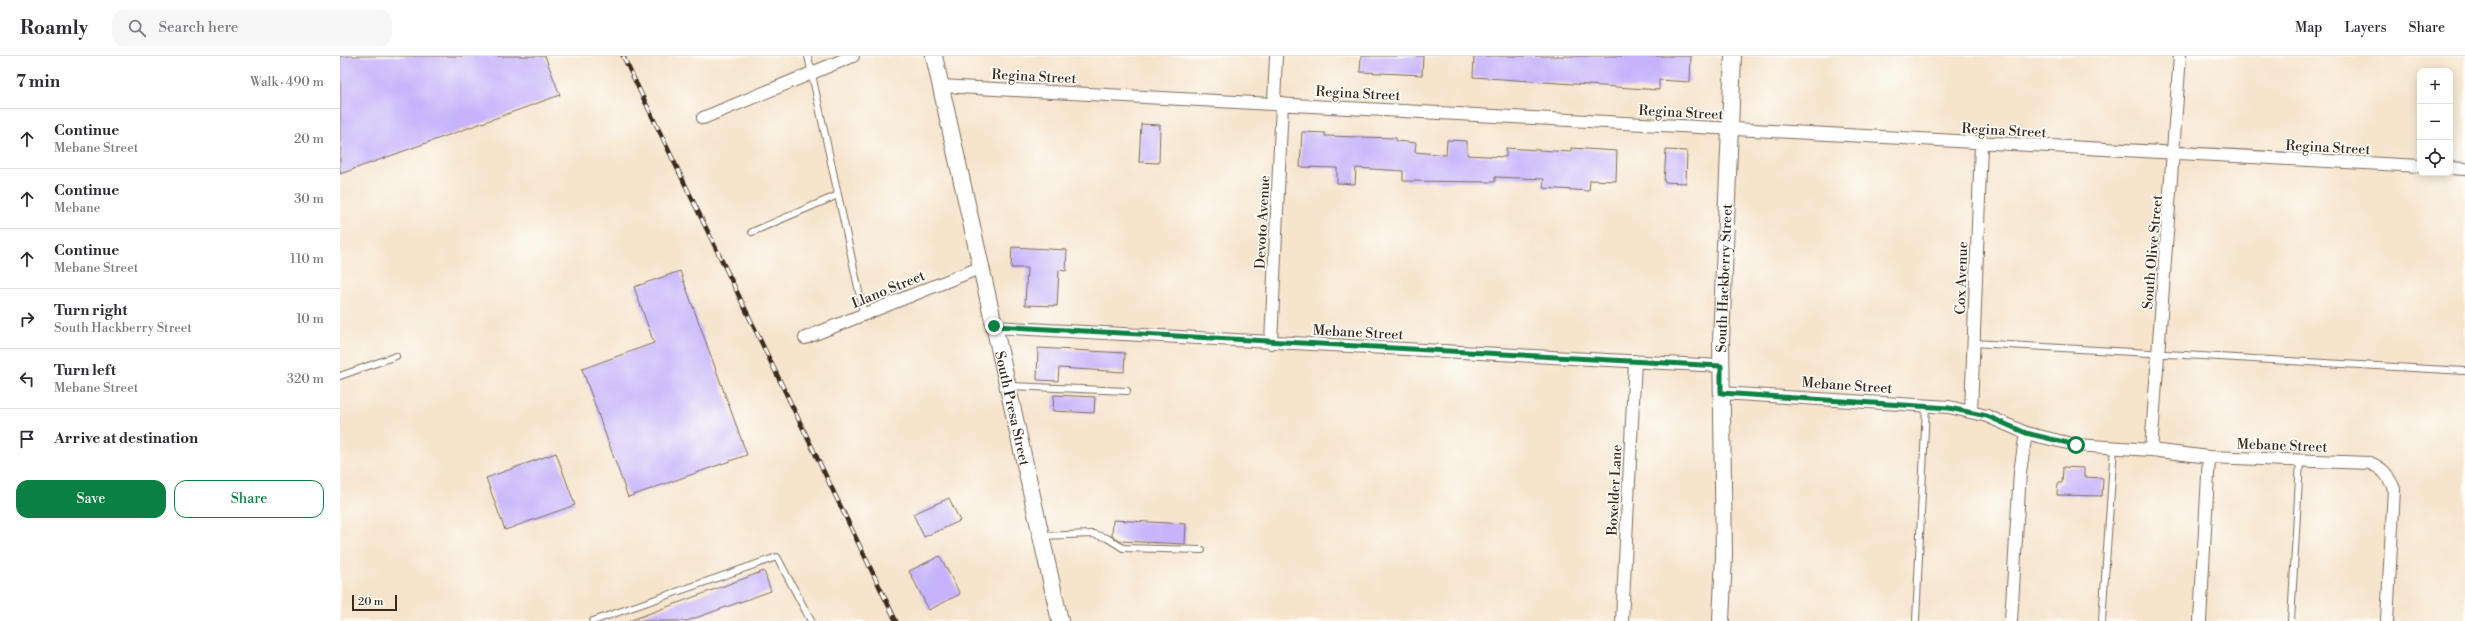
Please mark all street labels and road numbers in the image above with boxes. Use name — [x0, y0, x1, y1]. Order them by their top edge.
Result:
street label: Regina Street — [991, 66, 1077, 88]
street label: Regina Street — [1315, 83, 1401, 105]
street label: Regina Street — [1638, 102, 1724, 124]
street label: Regina Street — [1961, 120, 2047, 142]
street label: Regina Street — [2285, 137, 2371, 159]
street label: Devoto Avenue — [1252, 175, 1274, 269]
street label: South Olive Street — [2139, 194, 2167, 310]
street label: South Hackberry Street — [1713, 203, 1737, 353]
street label: Cox Avenue — [1952, 241, 1972, 315]
street label: Llano Street — [849, 267, 928, 313]
street label: Mebane Street — [1312, 322, 1404, 344]
street label: South Presa Street — [990, 349, 1033, 468]
street label: Mebane Street — [1801, 374, 1893, 398]
street label: Mebane Street — [2236, 435, 2328, 457]
street label: Boxelder Lane — [1604, 444, 1626, 537]

